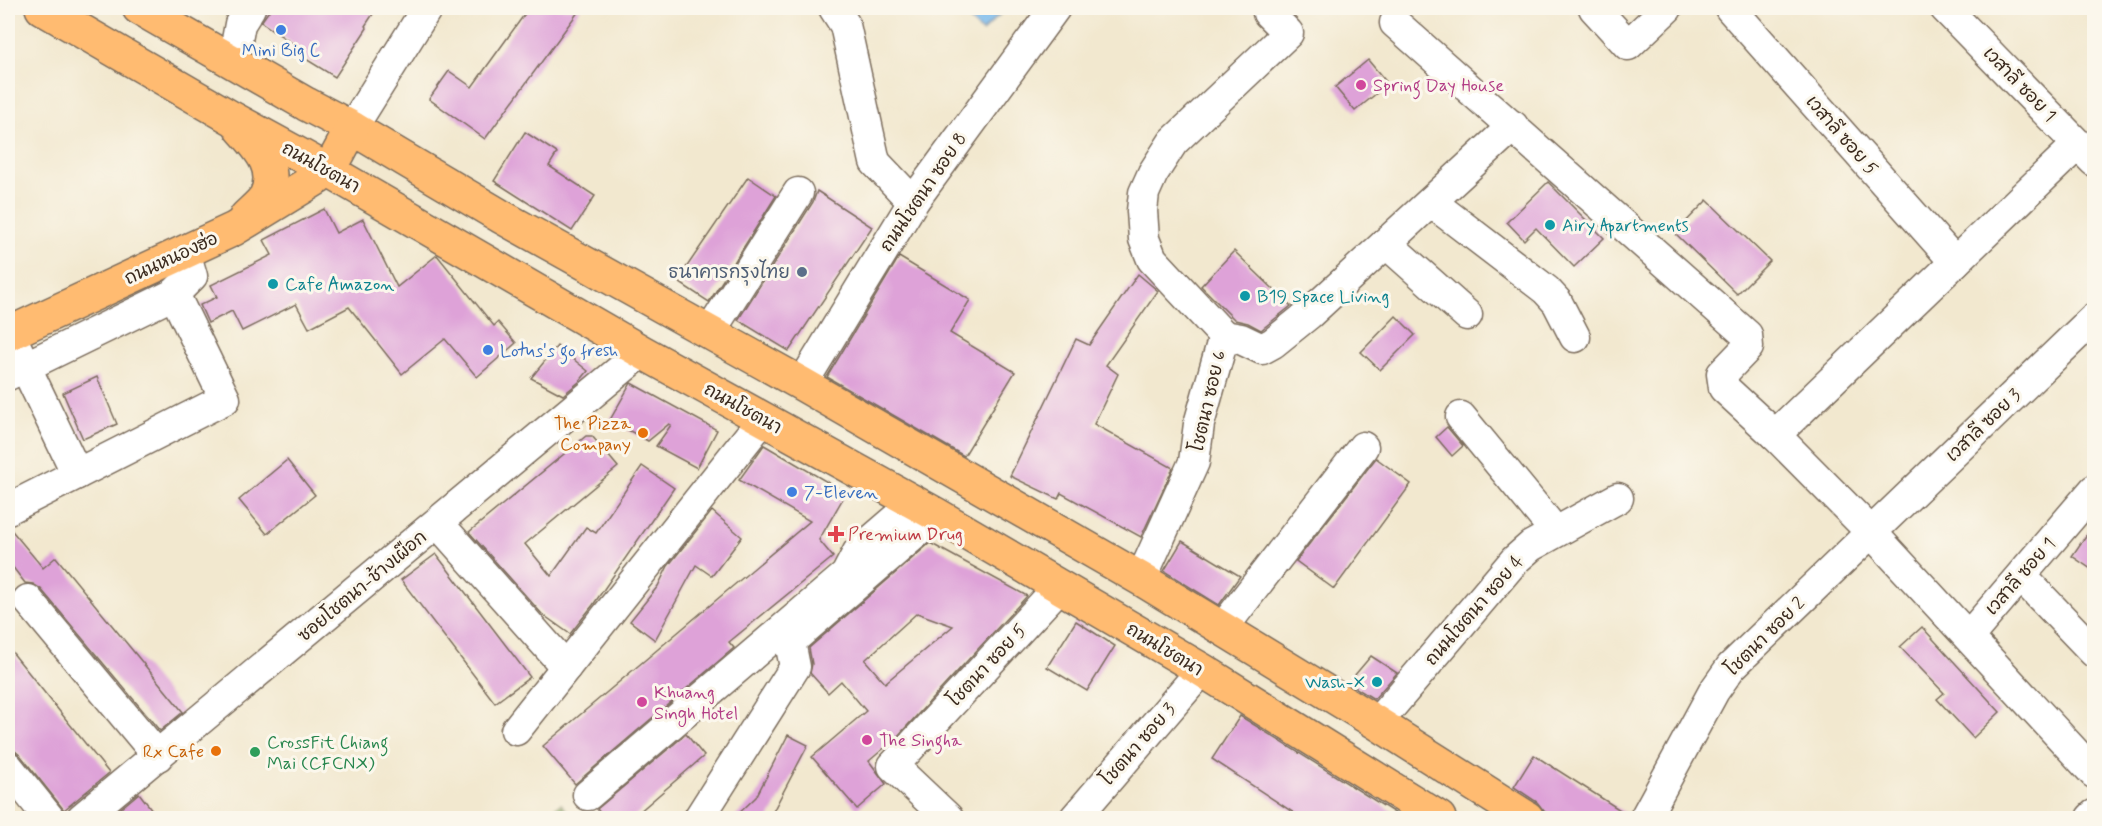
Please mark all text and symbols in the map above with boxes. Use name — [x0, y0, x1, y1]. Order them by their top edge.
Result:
marker: Mini Big C — [274, 23, 288, 37]
place label: Mini Big C — [242, 39, 320, 63]
street label: เวสาลี ซอย 1 — [1977, 41, 2062, 127]
place label: Spring Day House — [1373, 74, 1504, 100]
marker: Spring Day House — [1354, 78, 1368, 92]
street label: เวสาลี ซอย 5 — [1800, 90, 1883, 181]
street label: ถนนโชตนา ซอย 8 — [873, 127, 973, 257]
street label: ถนนโชตนา — [277, 135, 365, 199]
place label: Airy Apartments — [1562, 214, 1688, 239]
marker: Airy Apartments — [1543, 218, 1557, 232]
street label: ถนนหนองฮ่อ — [120, 226, 222, 291]
place label: ธนาคารกรุงไทย — [669, 259, 790, 286]
marker: ธนาคารกรุงไทย — [795, 265, 809, 279]
place label: Cafe Amazon — [285, 273, 394, 297]
marker: Cafe Amazon — [266, 277, 280, 291]
place label: B19 Space Living — [1257, 285, 1389, 309]
marker: B19 Space Living — [1238, 289, 1252, 303]
place label: Lotus's go fresh — [500, 339, 618, 365]
marker: Lotus's go fresh — [481, 343, 495, 357]
street label: โชตนา ซอย 6 — [1184, 348, 1232, 454]
street label: ถนนโชตนา — [699, 376, 787, 440]
street label: เวสาลี ซอย 3 — [1940, 383, 2027, 468]
place label: The Pizza Company — [554, 412, 631, 457]
marker: The Pizza Company — [636, 426, 650, 440]
place label: 7-Eleven — [804, 481, 878, 505]
marker: 7-Eleven — [785, 485, 799, 499]
place label: Premium Drug — [848, 523, 963, 547]
street label: ซอยโชตนา-ช้างเผือก — [292, 524, 432, 648]
marker: Premium Drug — [829, 527, 843, 541]
street label: เวสาลี ซอย 1 — [1980, 532, 2061, 621]
street label: ถนนโชตนา ซอย 4 — [1418, 549, 1530, 671]
street label: โชตนา ซอย 2 — [1719, 590, 1811, 682]
street label: ถนนโชตนา — [1122, 616, 1208, 682]
street label: โชตนา ซอย 5 — [942, 618, 1032, 712]
place label: Wash-X — [1305, 671, 1365, 695]
marker: Wash-X — [1370, 675, 1384, 689]
place label: Khuang Singh Hotel — [654, 681, 738, 727]
marker: Khuang Singh Hotel — [635, 695, 649, 709]
street label: โชตนา ซอย 3 — [1095, 697, 1181, 791]
place label: The Singha — [879, 729, 962, 755]
place label: CrossFit Chiang Mai (CFCNX) — [267, 731, 388, 776]
marker: The Singha — [860, 733, 874, 747]
place label: Rx Cafe — [143, 740, 204, 764]
marker: Rx Cafe — [209, 744, 223, 758]
marker: CrossFit Chiang Mai (CFCNX) — [248, 745, 262, 759]

